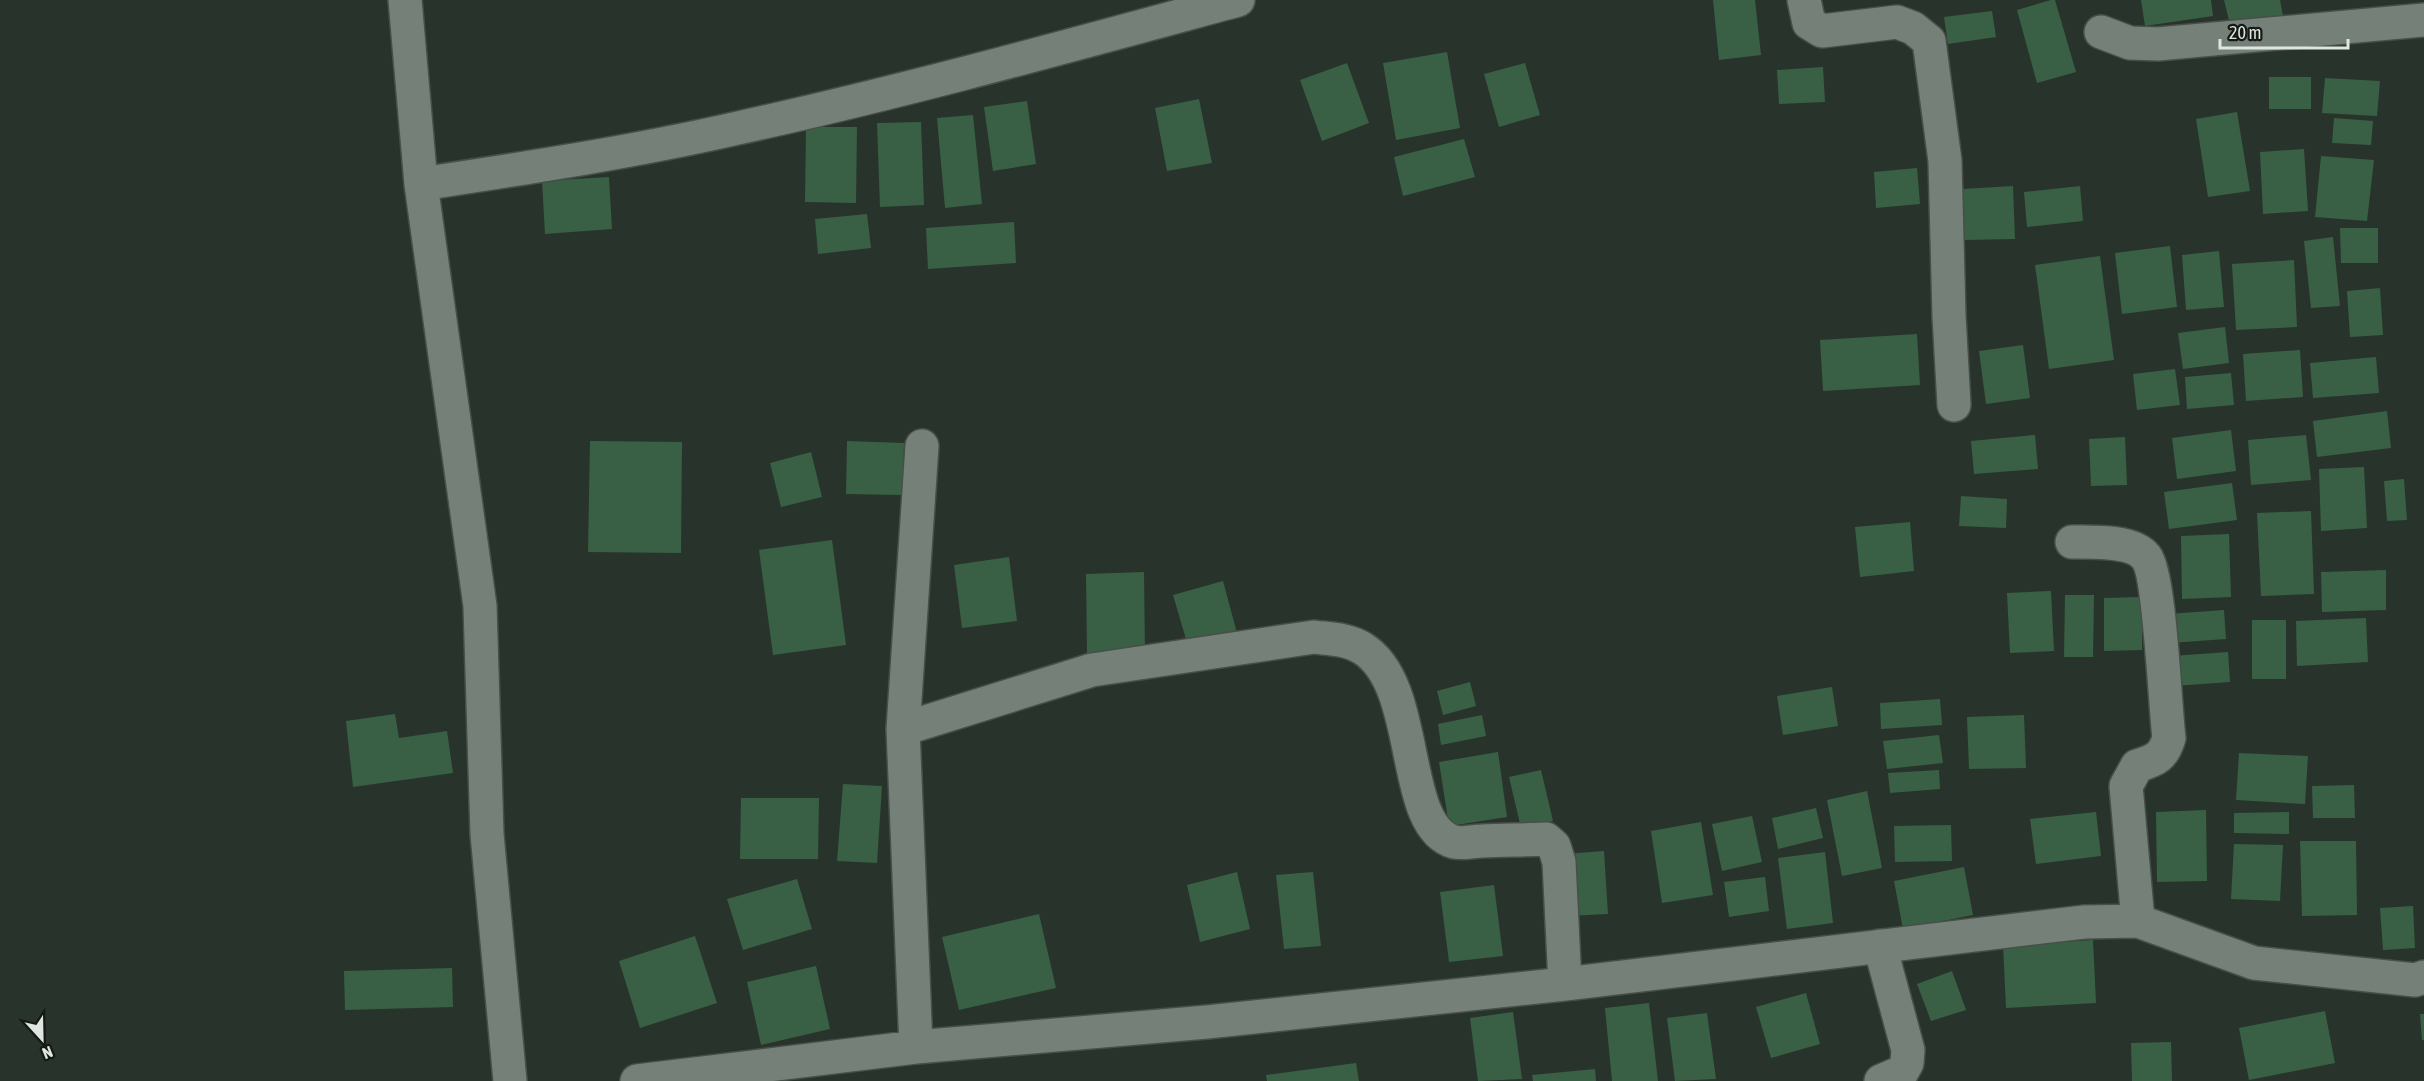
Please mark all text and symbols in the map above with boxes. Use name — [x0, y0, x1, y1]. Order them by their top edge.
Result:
scale bar — [2220, 12, 2348, 50]
text: 20 m — [2229, 22, 2261, 43]
north arrow — [12, 1009, 72, 1069]
text: N — [40, 1043, 55, 1063]

